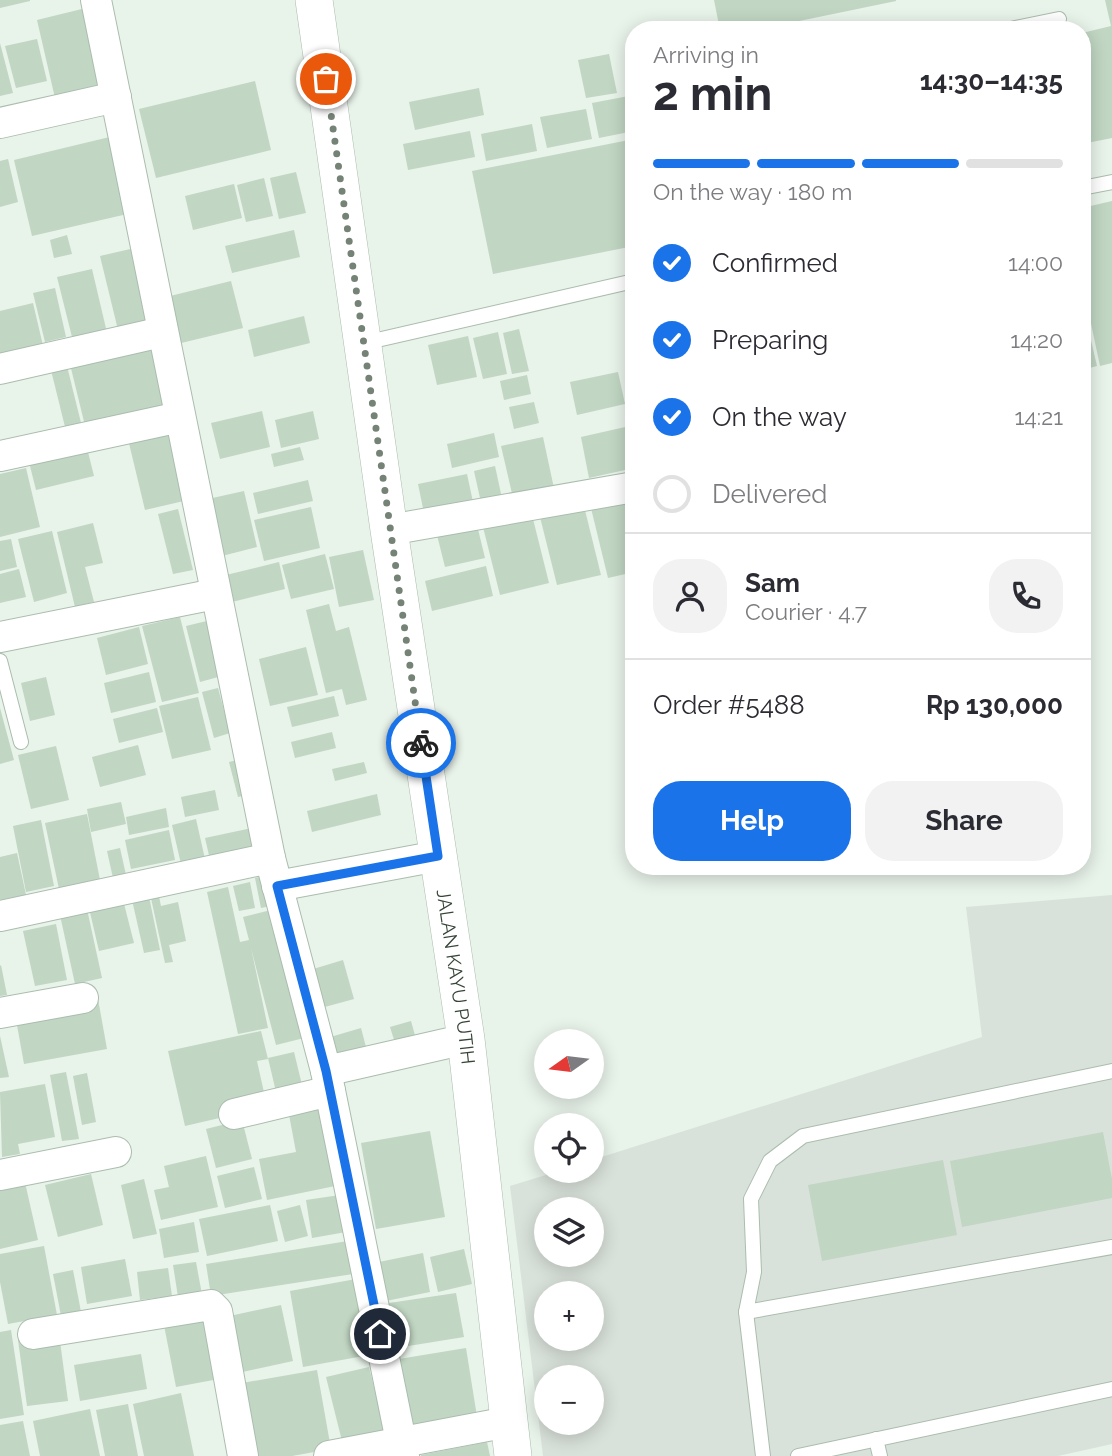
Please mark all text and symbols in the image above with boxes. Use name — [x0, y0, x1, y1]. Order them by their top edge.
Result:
text: Arriving in — [653, 41, 759, 68]
pin — [296, 49, 356, 109]
icon: bag — [307, 60, 345, 98]
text: 14:30–14:35 — [920, 66, 1063, 96]
text: 2 min — [653, 67, 772, 121]
text: On the way · 180 m — [653, 178, 852, 205]
icon: check — [653, 244, 691, 282]
text: Confirmed — [712, 248, 838, 278]
text: 14:00 — [1008, 249, 1063, 276]
icon: check — [653, 321, 691, 359]
text: Preparing — [712, 325, 828, 355]
text: 14:20 — [1010, 326, 1063, 353]
icon: check — [653, 398, 691, 436]
text: On the way — [712, 402, 847, 432]
text: 14:21 — [1014, 403, 1063, 430]
text: Delivered — [712, 479, 827, 509]
button: person — [653, 559, 727, 633]
button: phone — [989, 559, 1063, 633]
text: Sam — [745, 568, 800, 598]
text: Courier · 4.7 — [745, 598, 867, 625]
text: Order #5488 — [653, 690, 805, 720]
text: Rp 130,000 — [926, 690, 1063, 720]
courier — [386, 708, 456, 778]
icon: bike — [402, 724, 440, 762]
button: Help — [653, 781, 851, 861]
button: Share — [865, 781, 1063, 861]
street label: JALAN KAYU PUTIH — [432, 888, 480, 1065]
north arrow — [534, 1029, 604, 1099]
map controls — [534, 1029, 604, 1435]
button: locate — [534, 1113, 604, 1183]
button: layers — [534, 1197, 604, 1267]
button: + — [534, 1281, 604, 1351]
pin — [350, 1304, 410, 1364]
icon: home — [361, 1315, 399, 1353]
button: − — [534, 1365, 604, 1435]

